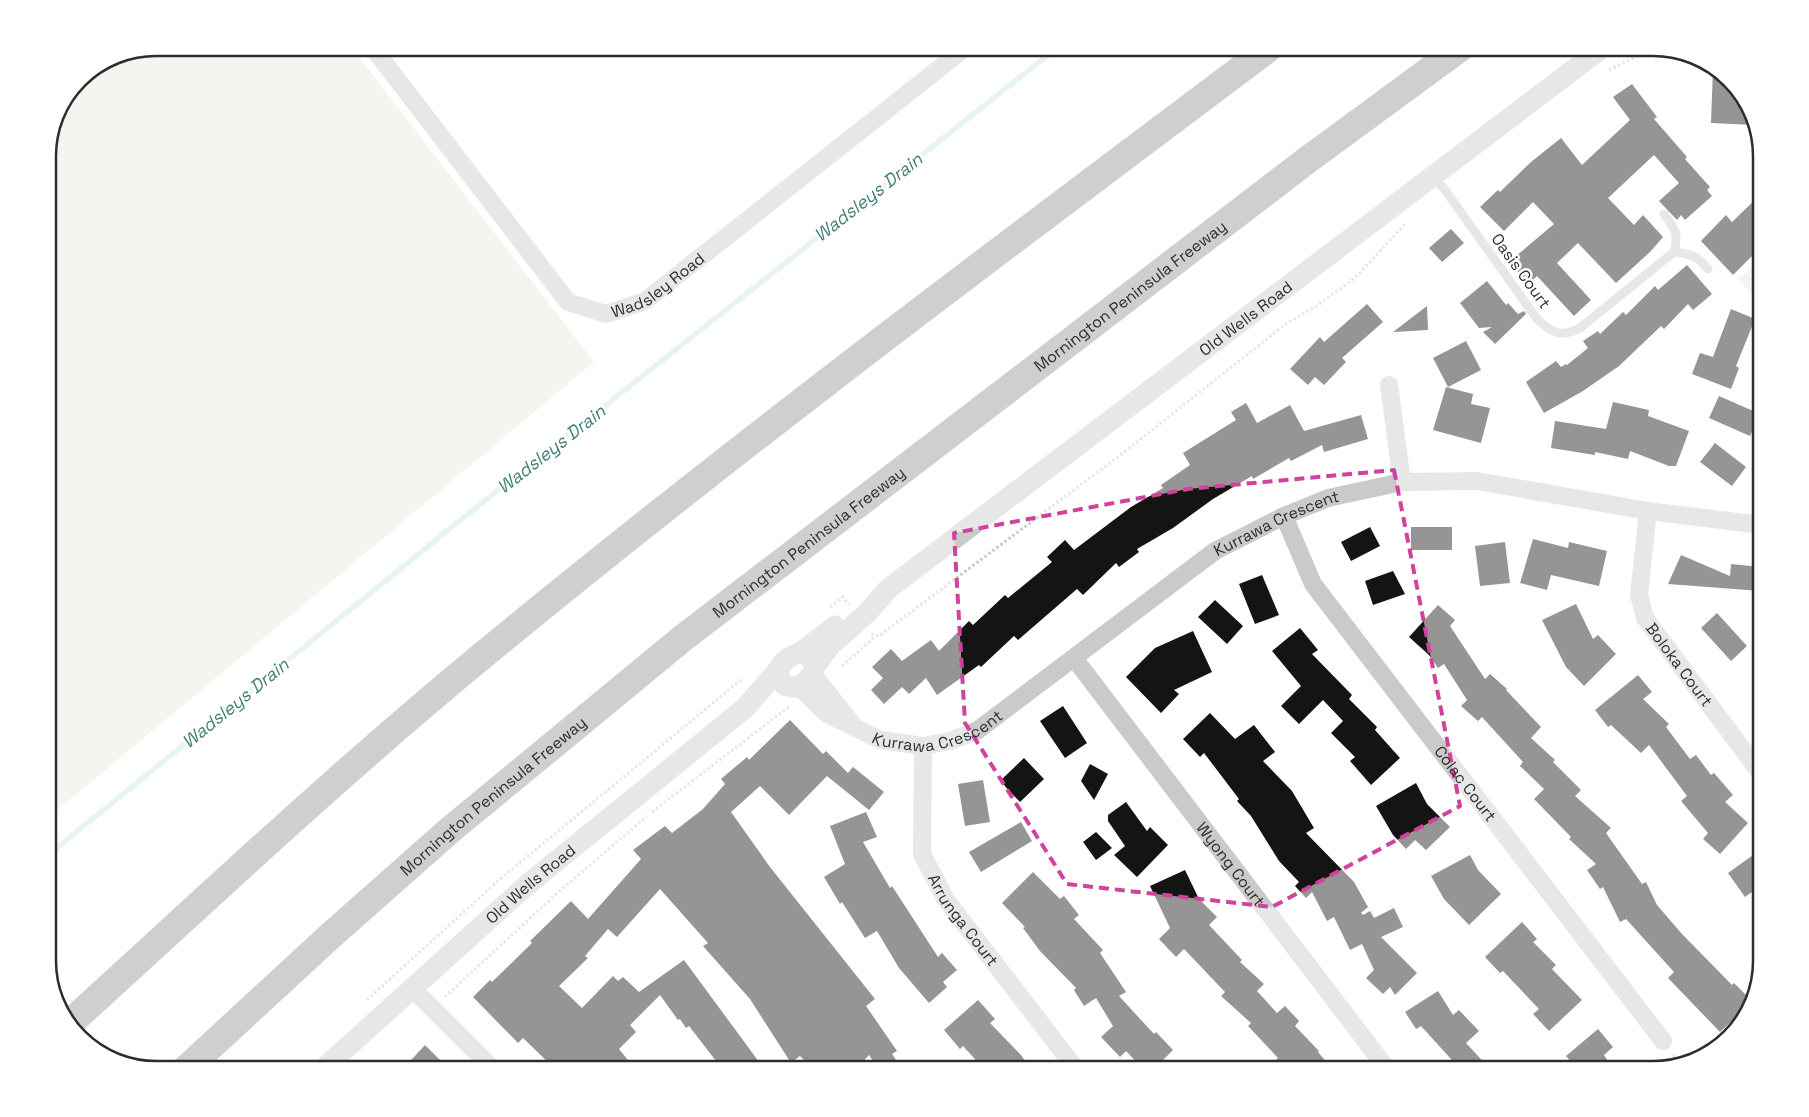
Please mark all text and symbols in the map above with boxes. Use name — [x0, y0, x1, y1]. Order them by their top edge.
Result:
water label: Wadsleys Drain — [809, 147, 928, 246]
street label: Mornington Peninsula Freeway — [1029, 215, 1230, 376]
street label: Oasis Court — [1487, 229, 1555, 313]
street label: Wadsley Road — [608, 248, 709, 322]
street label: Old Wells Road — [1195, 276, 1296, 360]
water label: Wadsleys Drain — [492, 399, 611, 498]
street label: Mornington Peninsula Freeway — [708, 462, 909, 622]
street label: Kurrawa Crescent — [1210, 485, 1341, 561]
street label: Boloka Court — [1641, 618, 1718, 711]
water label: Wadsleys Drain — [177, 652, 294, 753]
street label: Kurrawa Crescent — [869, 705, 1007, 757]
street label: Mornington Peninsula Freeway — [395, 712, 591, 880]
street label: Colac Court — [1430, 741, 1501, 826]
street label: Wyong Court — [1192, 817, 1270, 911]
street label: Old Wells Road — [481, 840, 580, 928]
street label: Arrunga Court — [924, 870, 1003, 970]

